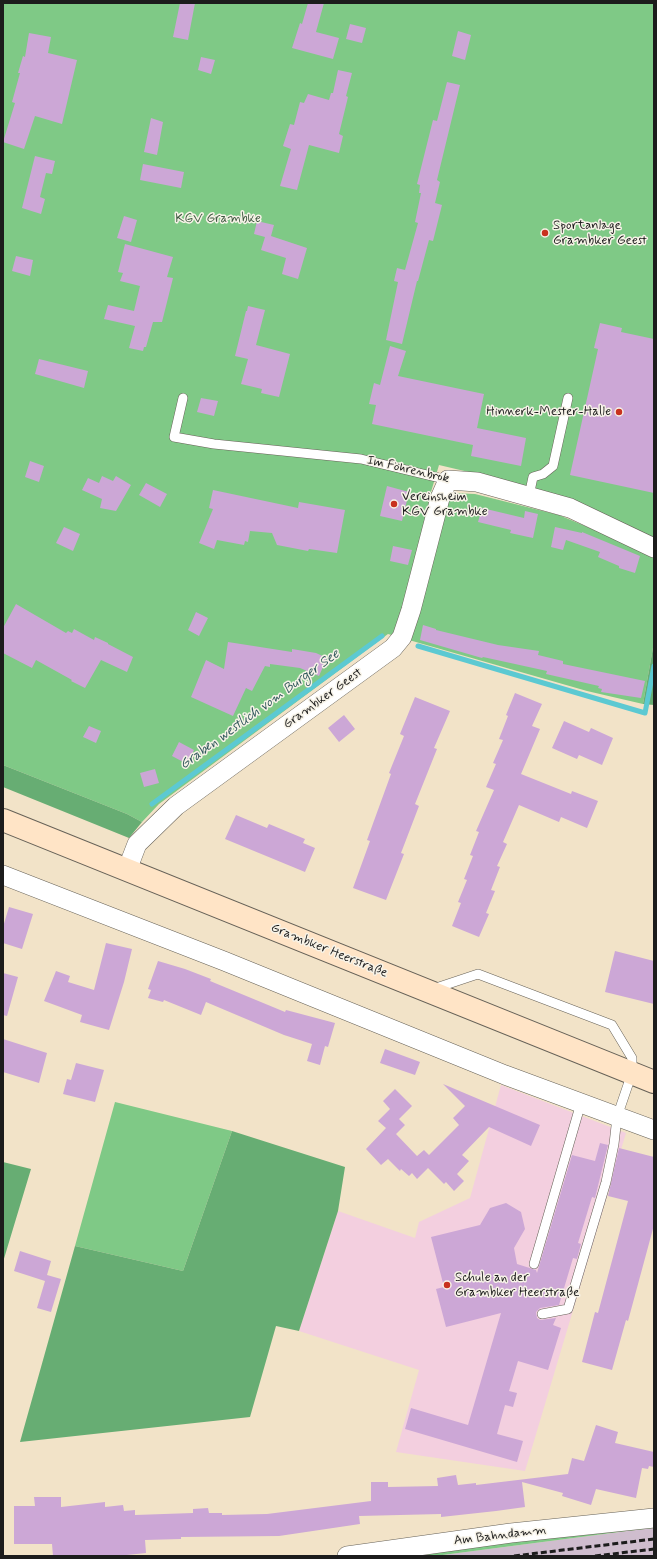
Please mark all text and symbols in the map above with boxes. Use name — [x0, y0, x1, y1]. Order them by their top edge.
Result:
park label: KGV Grambke — [175, 211, 261, 227]
place label: Sportanlage Grambker Geest — [553, 218, 647, 249]
marker: Sportanlage Grambker Geest — [540, 228, 550, 238]
place label: Hinnerk-Mester-Halle — [486, 404, 611, 420]
marker: Hinnerk-Mester-Halle — [614, 407, 624, 417]
street label: Im Föhrenbrok — [365, 453, 451, 487]
place label: Vereinsheim KGV Grambke — [402, 489, 488, 520]
marker: Vereinsheim KGV Grambke — [389, 499, 399, 509]
water label: Graben westlich vom Burger See — [177, 646, 343, 774]
street label: Grambker Geest — [281, 665, 365, 733]
street label: Grambker Heerstraße — [268, 920, 390, 982]
place label: Schule an der Grambker Heerstraße — [455, 1270, 579, 1301]
marker: Schule an der Grambker Heerstraße — [442, 1280, 452, 1290]
street label: Am Bahndamm — [453, 1523, 547, 1549]

